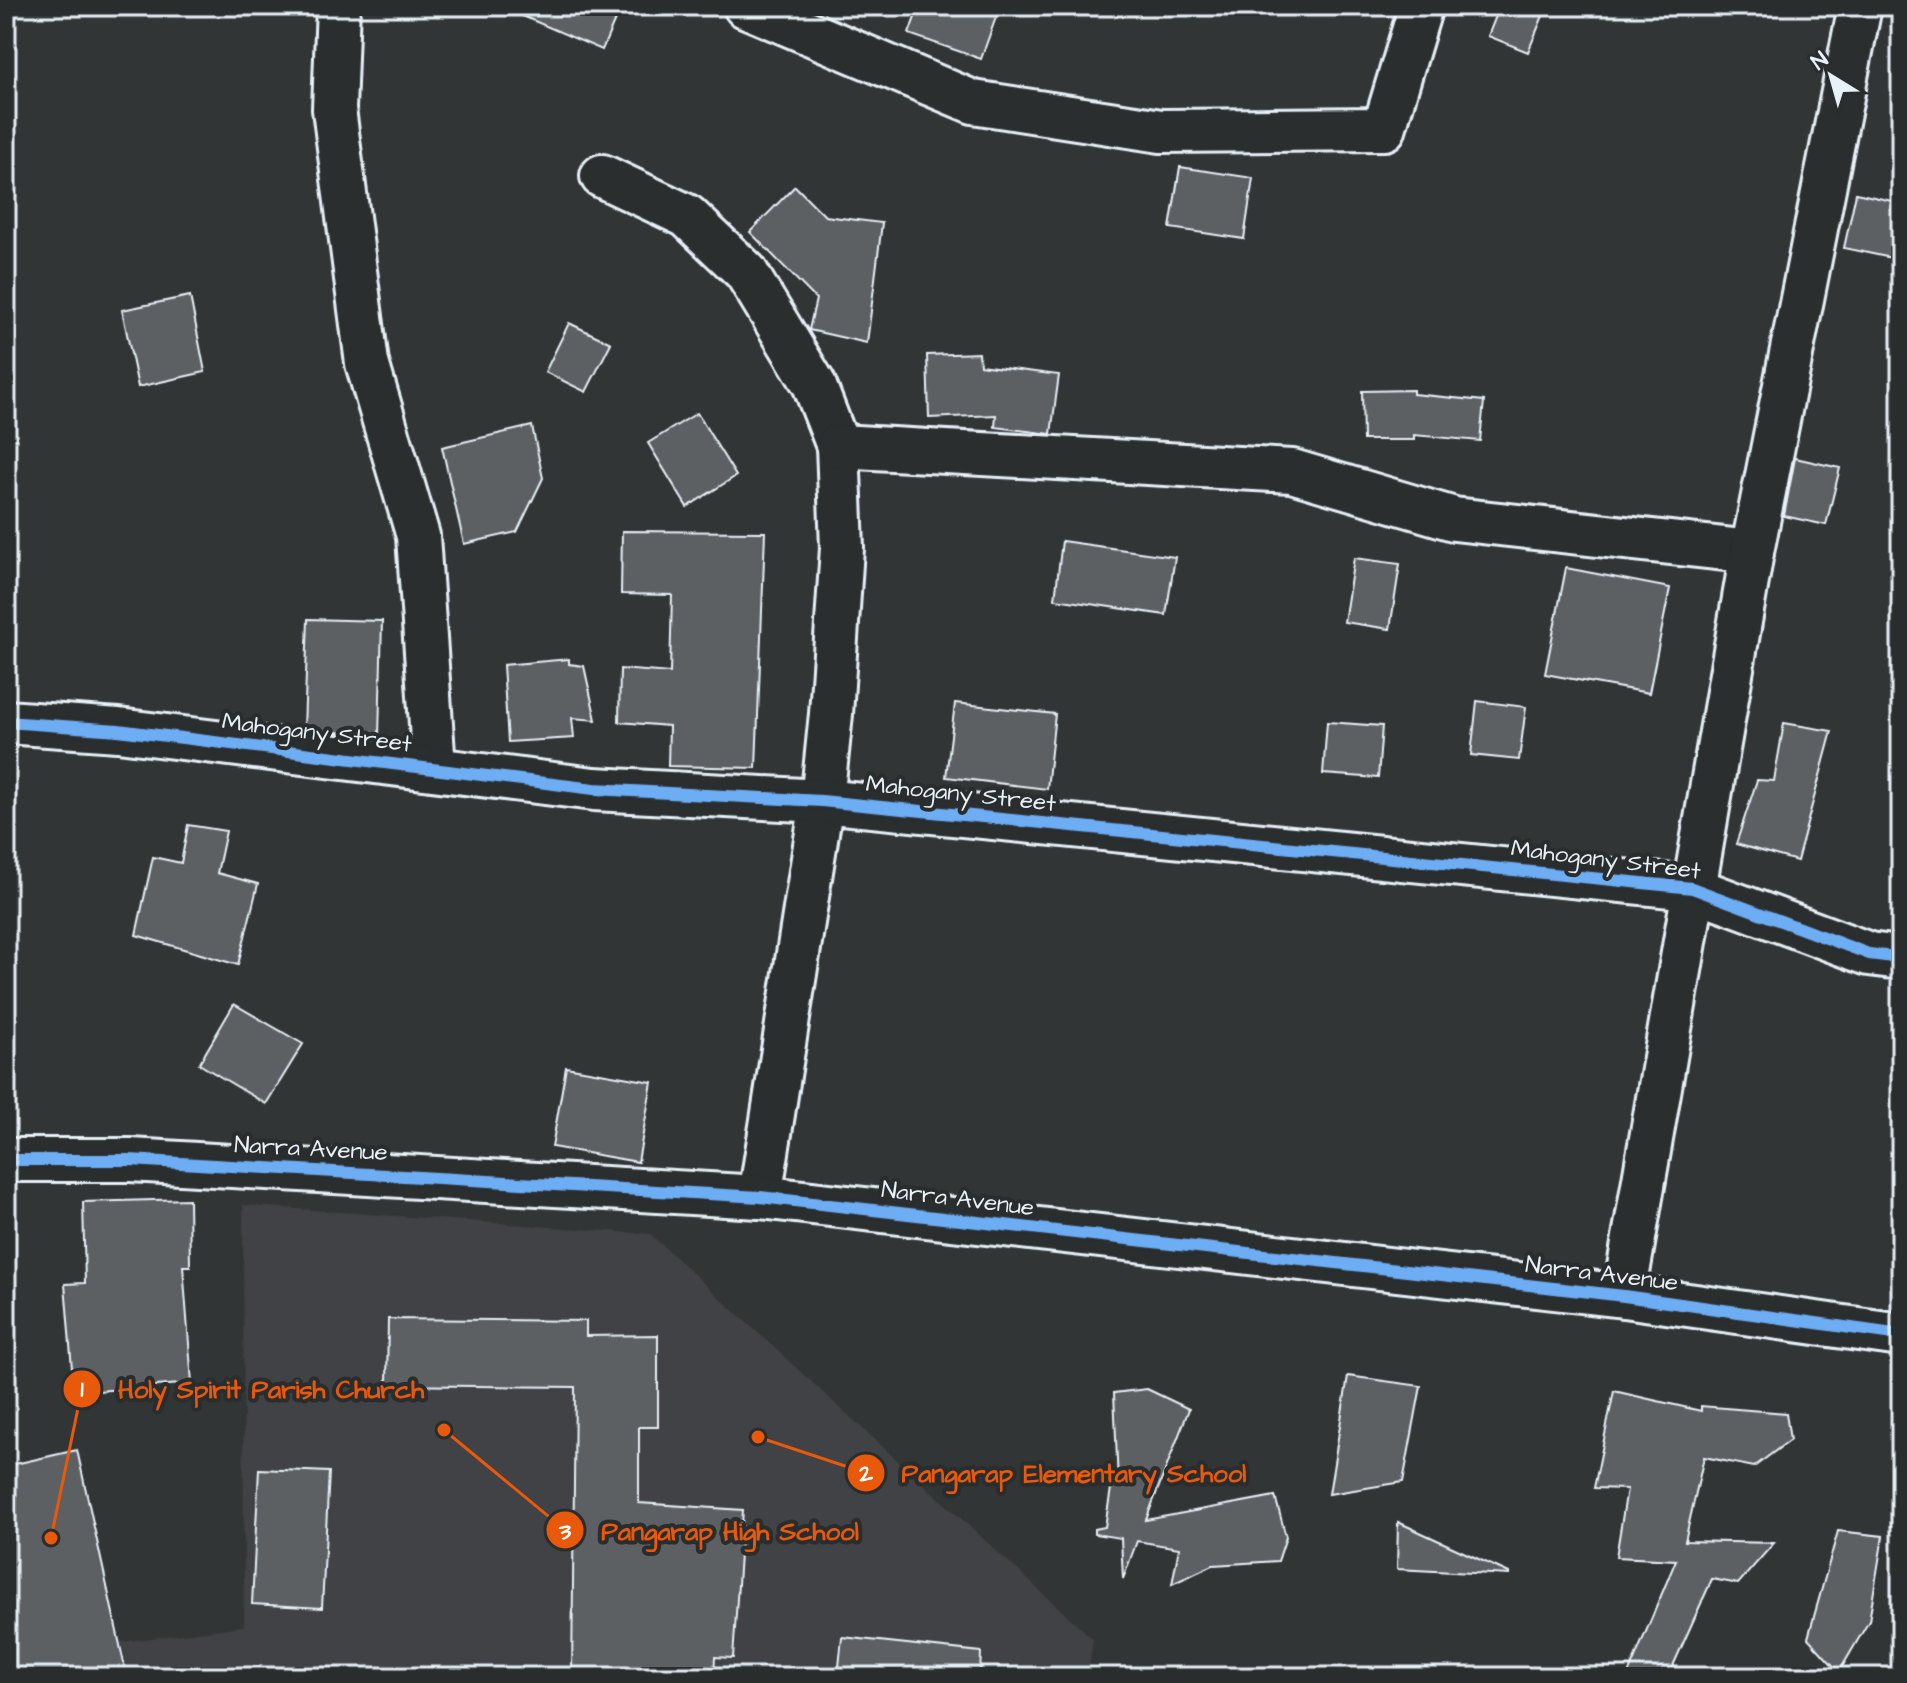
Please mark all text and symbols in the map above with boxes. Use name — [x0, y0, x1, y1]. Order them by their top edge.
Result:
north arrow — [1791, 36, 1871, 116]
text: N — [1805, 45, 1835, 78]
street label: Mahogany Street — [220, 704, 414, 763]
street label: Mahogany Street — [864, 767, 1058, 822]
street label: Mahogany Street — [1509, 831, 1703, 890]
street label: Narra Avenue — [233, 1128, 389, 1170]
street label: Narra Avenue — [880, 1173, 1036, 1225]
street label: Narra Avenue — [1524, 1248, 1680, 1300]
callout: Holy Spirit Parish Church — [62, 1364, 440, 1414]
text: Holy Spirit Parish Church — [118, 1372, 425, 1411]
text: 1 — [80, 1373, 84, 1407]
callout: Pangarap Elementary School — [846, 1448, 1262, 1498]
text: Pangarap Elementary School — [902, 1456, 1246, 1495]
text: 2 — [858, 1457, 873, 1491]
callout: Pangarap High School — [545, 1505, 874, 1555]
text: Pangarap High School — [601, 1514, 859, 1553]
text: 3 — [558, 1515, 572, 1549]

